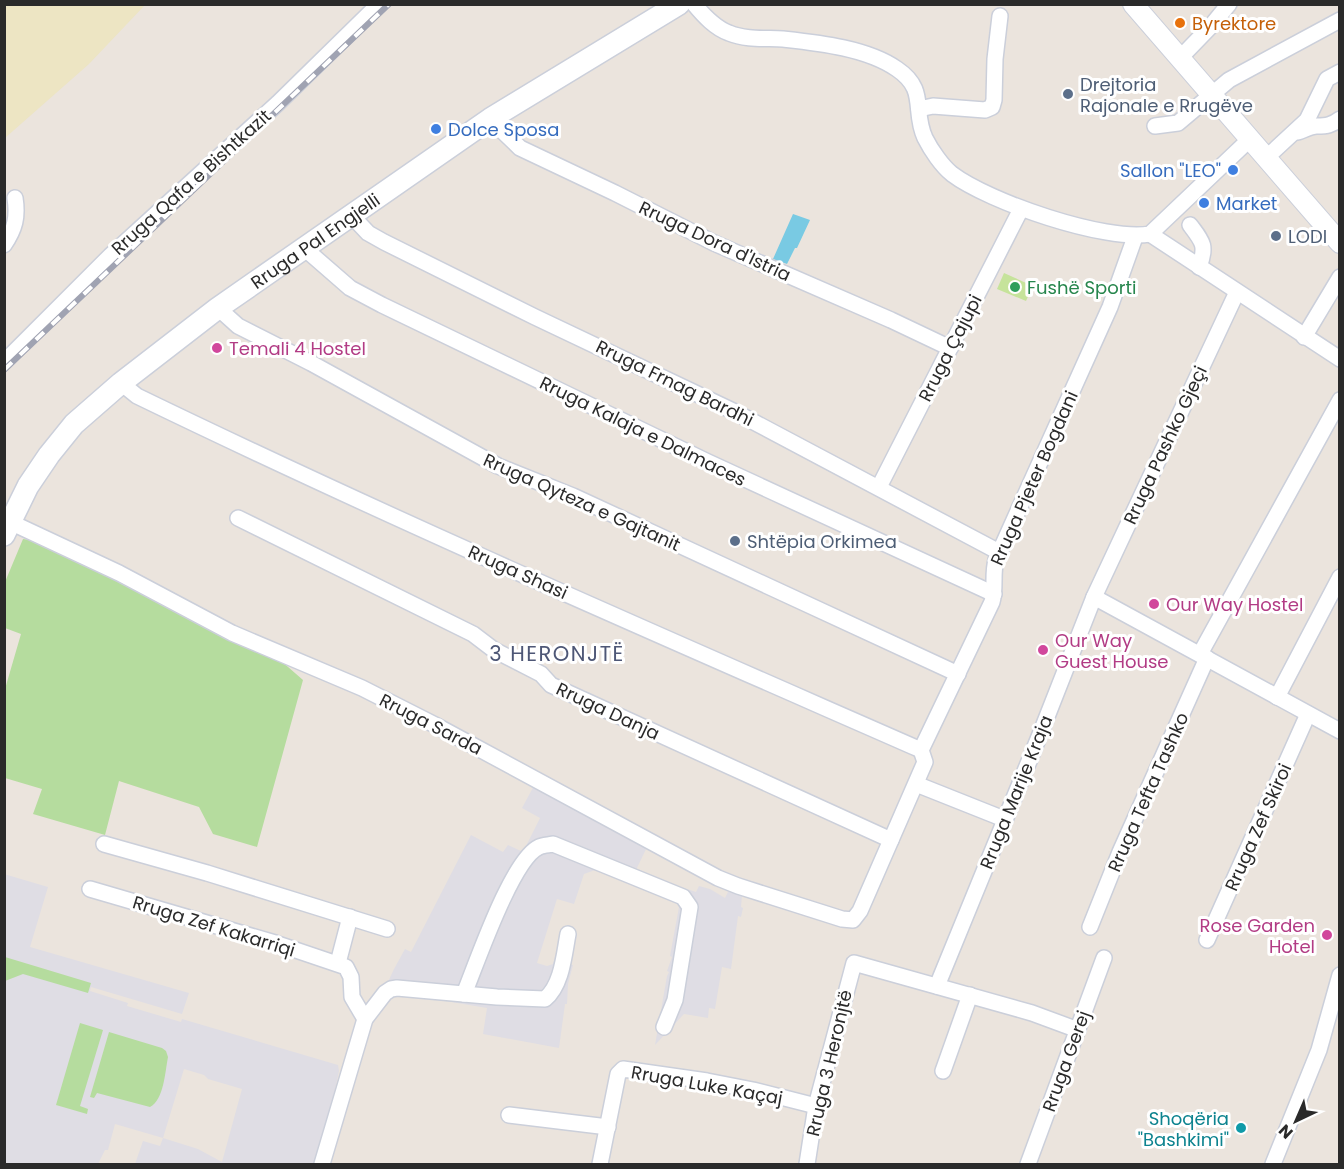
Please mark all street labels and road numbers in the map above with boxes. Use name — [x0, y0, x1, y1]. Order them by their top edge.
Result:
street label: Rruga Qafa e Bishtkazit — [106, 103, 276, 261]
street label: Rruga Pal Engjelli — [245, 187, 385, 294]
street label: Rruga Dora d'Istria — [635, 195, 795, 287]
street label: Rruga Çajupi — [912, 290, 988, 406]
street label: Rruga Frnag Bardhi — [592, 334, 758, 432]
street label: Rruga Pashko Gjeçi — [1117, 362, 1213, 528]
street label: Rruga Kalaja e Dalmaces — [536, 370, 750, 492]
street label: Rruga Pjeter Bogdani — [984, 387, 1084, 569]
street label: Rruga Qyteza e Gajtanit — [479, 447, 685, 557]
street label: Rruga Shasi — [464, 539, 572, 605]
street label: Rruga Danja — [552, 676, 664, 746]
street label: Rruga Sarda — [375, 687, 487, 761]
street label: Rruga Tefta Tashko — [1102, 708, 1194, 876]
street label: Rruga Marije Kraja — [974, 711, 1058, 873]
street label: Rruga Zef Skiroi — [1219, 759, 1297, 895]
street label: Rruga Zef Kakarriqi — [130, 889, 298, 963]
street label: Rruga 3 Heronjtë — [800, 987, 858, 1139]
street label: Rruga Gerej — [1036, 1007, 1096, 1115]
street label: Rruga Luke Kaçaj — [629, 1059, 785, 1111]

